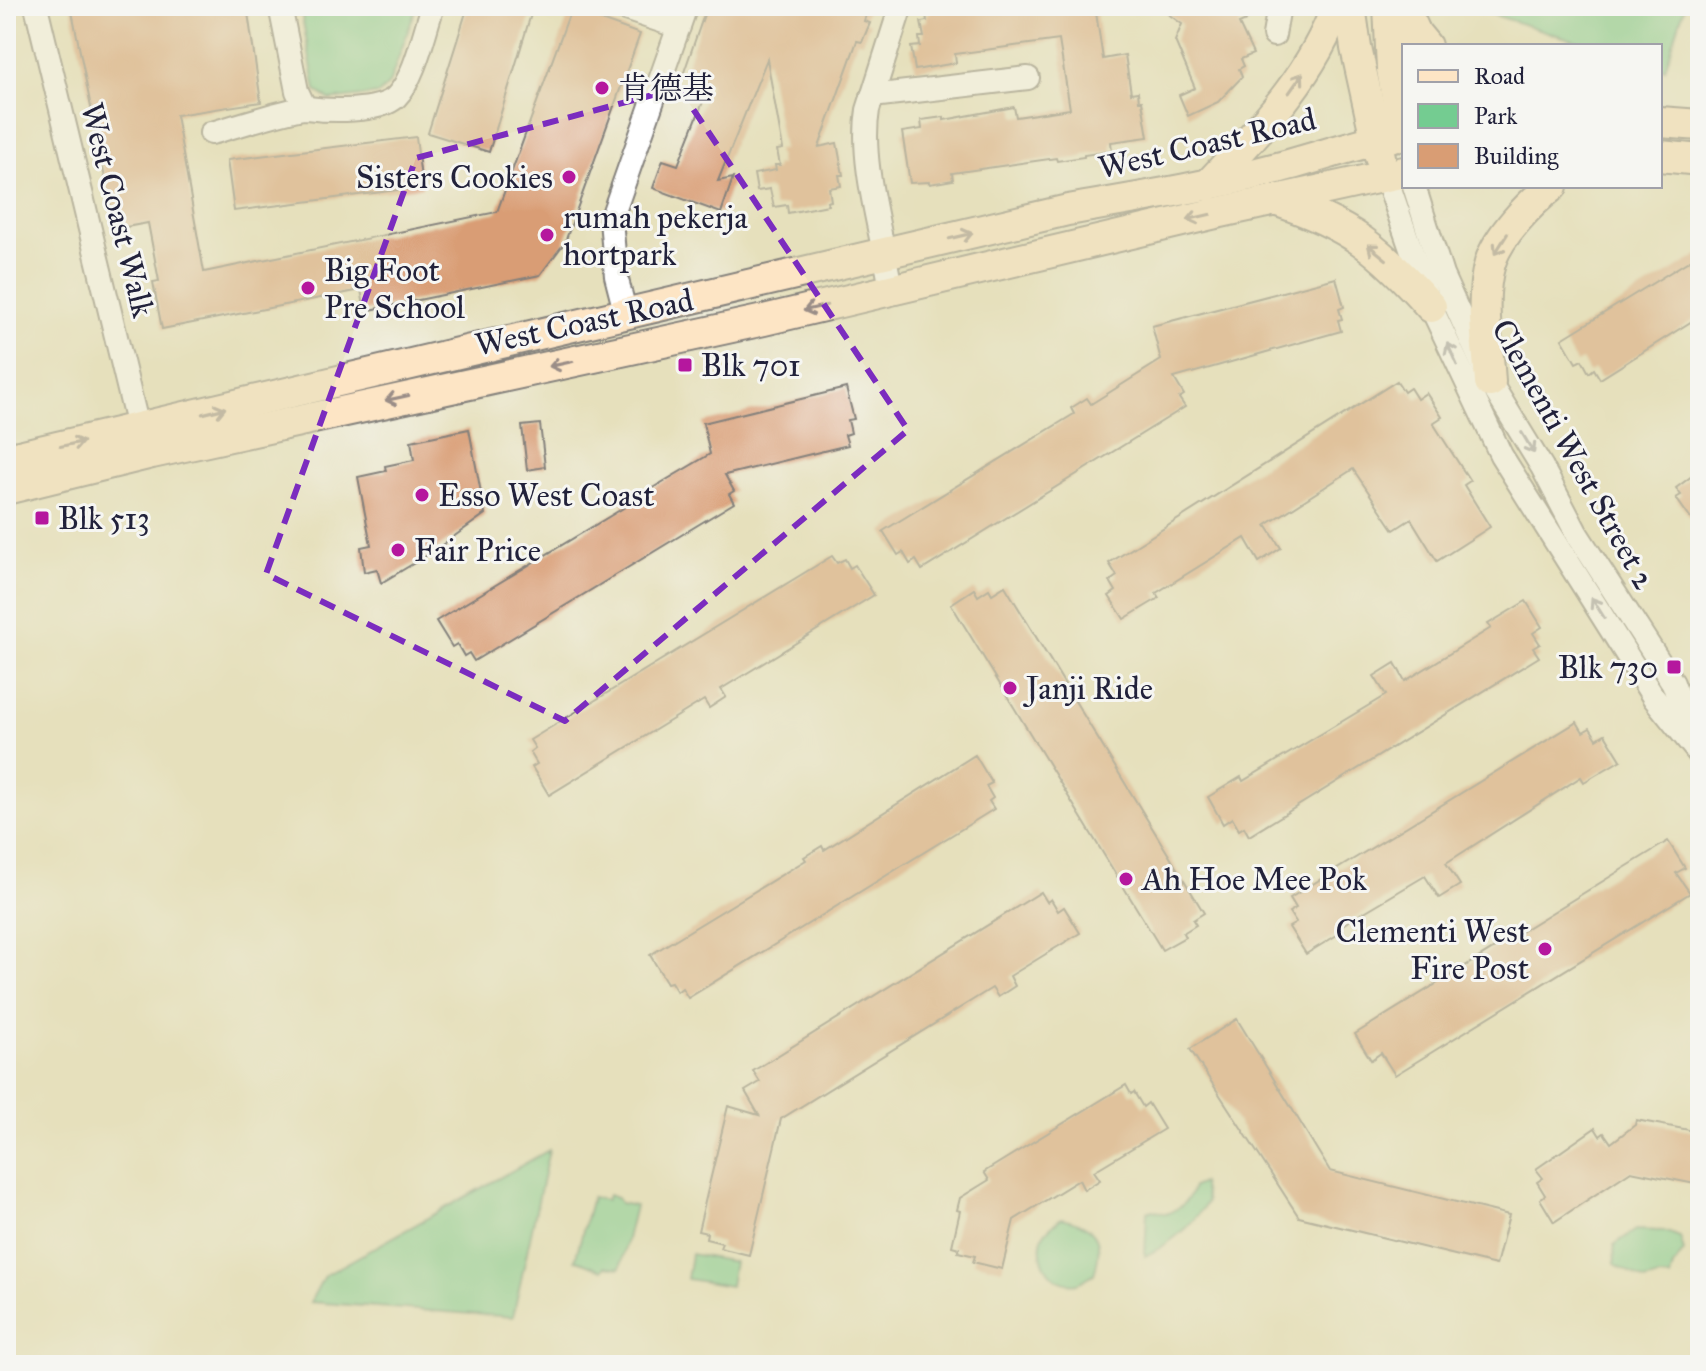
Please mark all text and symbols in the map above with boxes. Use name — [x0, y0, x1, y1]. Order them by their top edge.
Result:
legend — [1402, 44, 1662, 188]
text: Road — [1474, 61, 1525, 91]
place label: 肯德基 — [618, 69, 714, 108]
one-way arrow — [1288, 73, 1304, 95]
marker: 肯德基 — [593, 79, 611, 97]
street label: West Coast Walk — [72, 99, 163, 322]
street label: West Coast Road — [1095, 100, 1320, 187]
text: Park — [1474, 101, 1518, 131]
text: Building — [1474, 141, 1559, 171]
place label: Sisters Cookies — [356, 158, 553, 197]
marker: Sisters Cookies — [560, 168, 578, 186]
place label: rumah pekerja hortpark — [563, 198, 748, 274]
one-way arrow — [1187, 211, 1213, 226]
marker: rumah pekerja hortpark — [538, 226, 556, 244]
one-way arrow — [948, 227, 974, 242]
one-way arrow — [1493, 232, 1509, 255]
one-way arrow — [1367, 243, 1388, 261]
place label: Big Foot Pre School — [324, 251, 465, 327]
marker: Big Foot Pre School — [299, 279, 317, 297]
street label: West Coast Road — [471, 280, 697, 365]
one-way arrow — [802, 301, 828, 316]
street label: Clementi West Street 2 — [1483, 313, 1664, 596]
one-way arrow — [1444, 342, 1459, 367]
place label: Blk 701 — [701, 346, 801, 385]
marker: Blk 701 — [676, 356, 694, 374]
one-way arrow — [548, 357, 574, 372]
one-way arrow — [385, 391, 411, 406]
one-way arrow — [201, 402, 227, 417]
one-way arrow — [1520, 431, 1536, 454]
one-way arrow — [59, 436, 85, 451]
place label: Esso West Coast — [438, 476, 655, 515]
marker: Esso West Coast — [413, 486, 431, 504]
place label: Blk 513 — [58, 499, 150, 538]
marker: Blk 513 — [33, 509, 51, 527]
place label: Fair Price — [414, 531, 541, 570]
marker: Fair Price — [389, 541, 407, 559]
one-way arrow — [1589, 597, 1605, 620]
place label: Blk 730 — [1558, 648, 1658, 687]
marker: Blk 730 — [1665, 658, 1683, 676]
place label: Janji Ride — [1023, 669, 1153, 708]
marker: Janji Ride — [1001, 679, 1019, 697]
place label: Ah Hoe Mee Pok — [1140, 860, 1367, 899]
marker: Ah Hoe Mee Pok — [1117, 870, 1135, 888]
place label: Clementi West Fire Post — [1336, 912, 1529, 988]
marker: Clementi West Fire Post — [1536, 940, 1554, 958]

